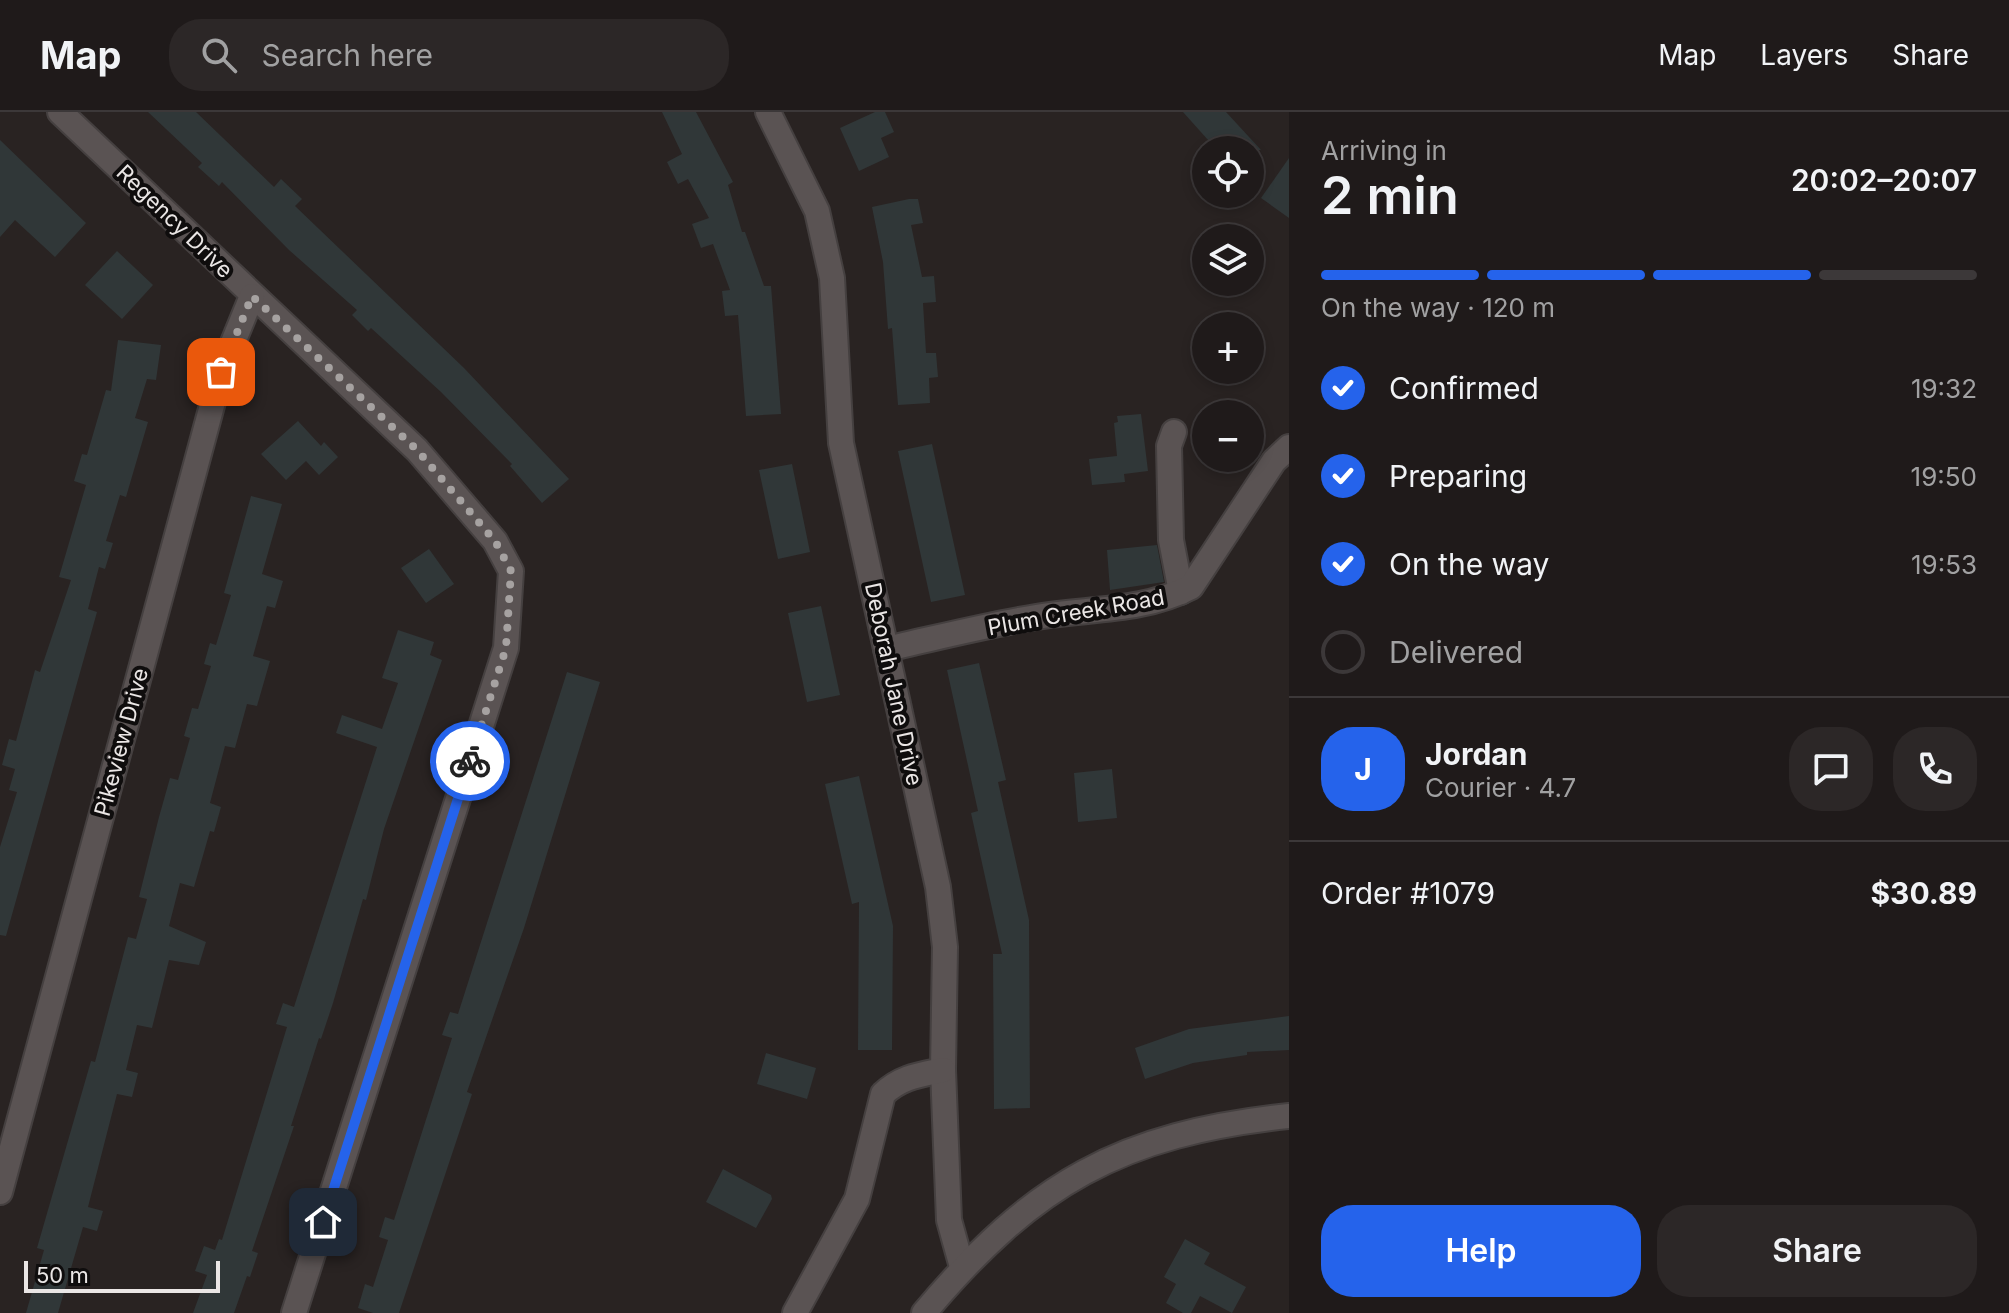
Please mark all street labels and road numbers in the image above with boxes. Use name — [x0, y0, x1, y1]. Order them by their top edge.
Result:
street label: Regency Drive — [112, 159, 238, 283]
street label: Deborah Jane Drive — [860, 580, 928, 788]
street label: Plum Creek Road — [986, 584, 1166, 640]
street label: Pikeview Drive — [89, 665, 153, 819]

